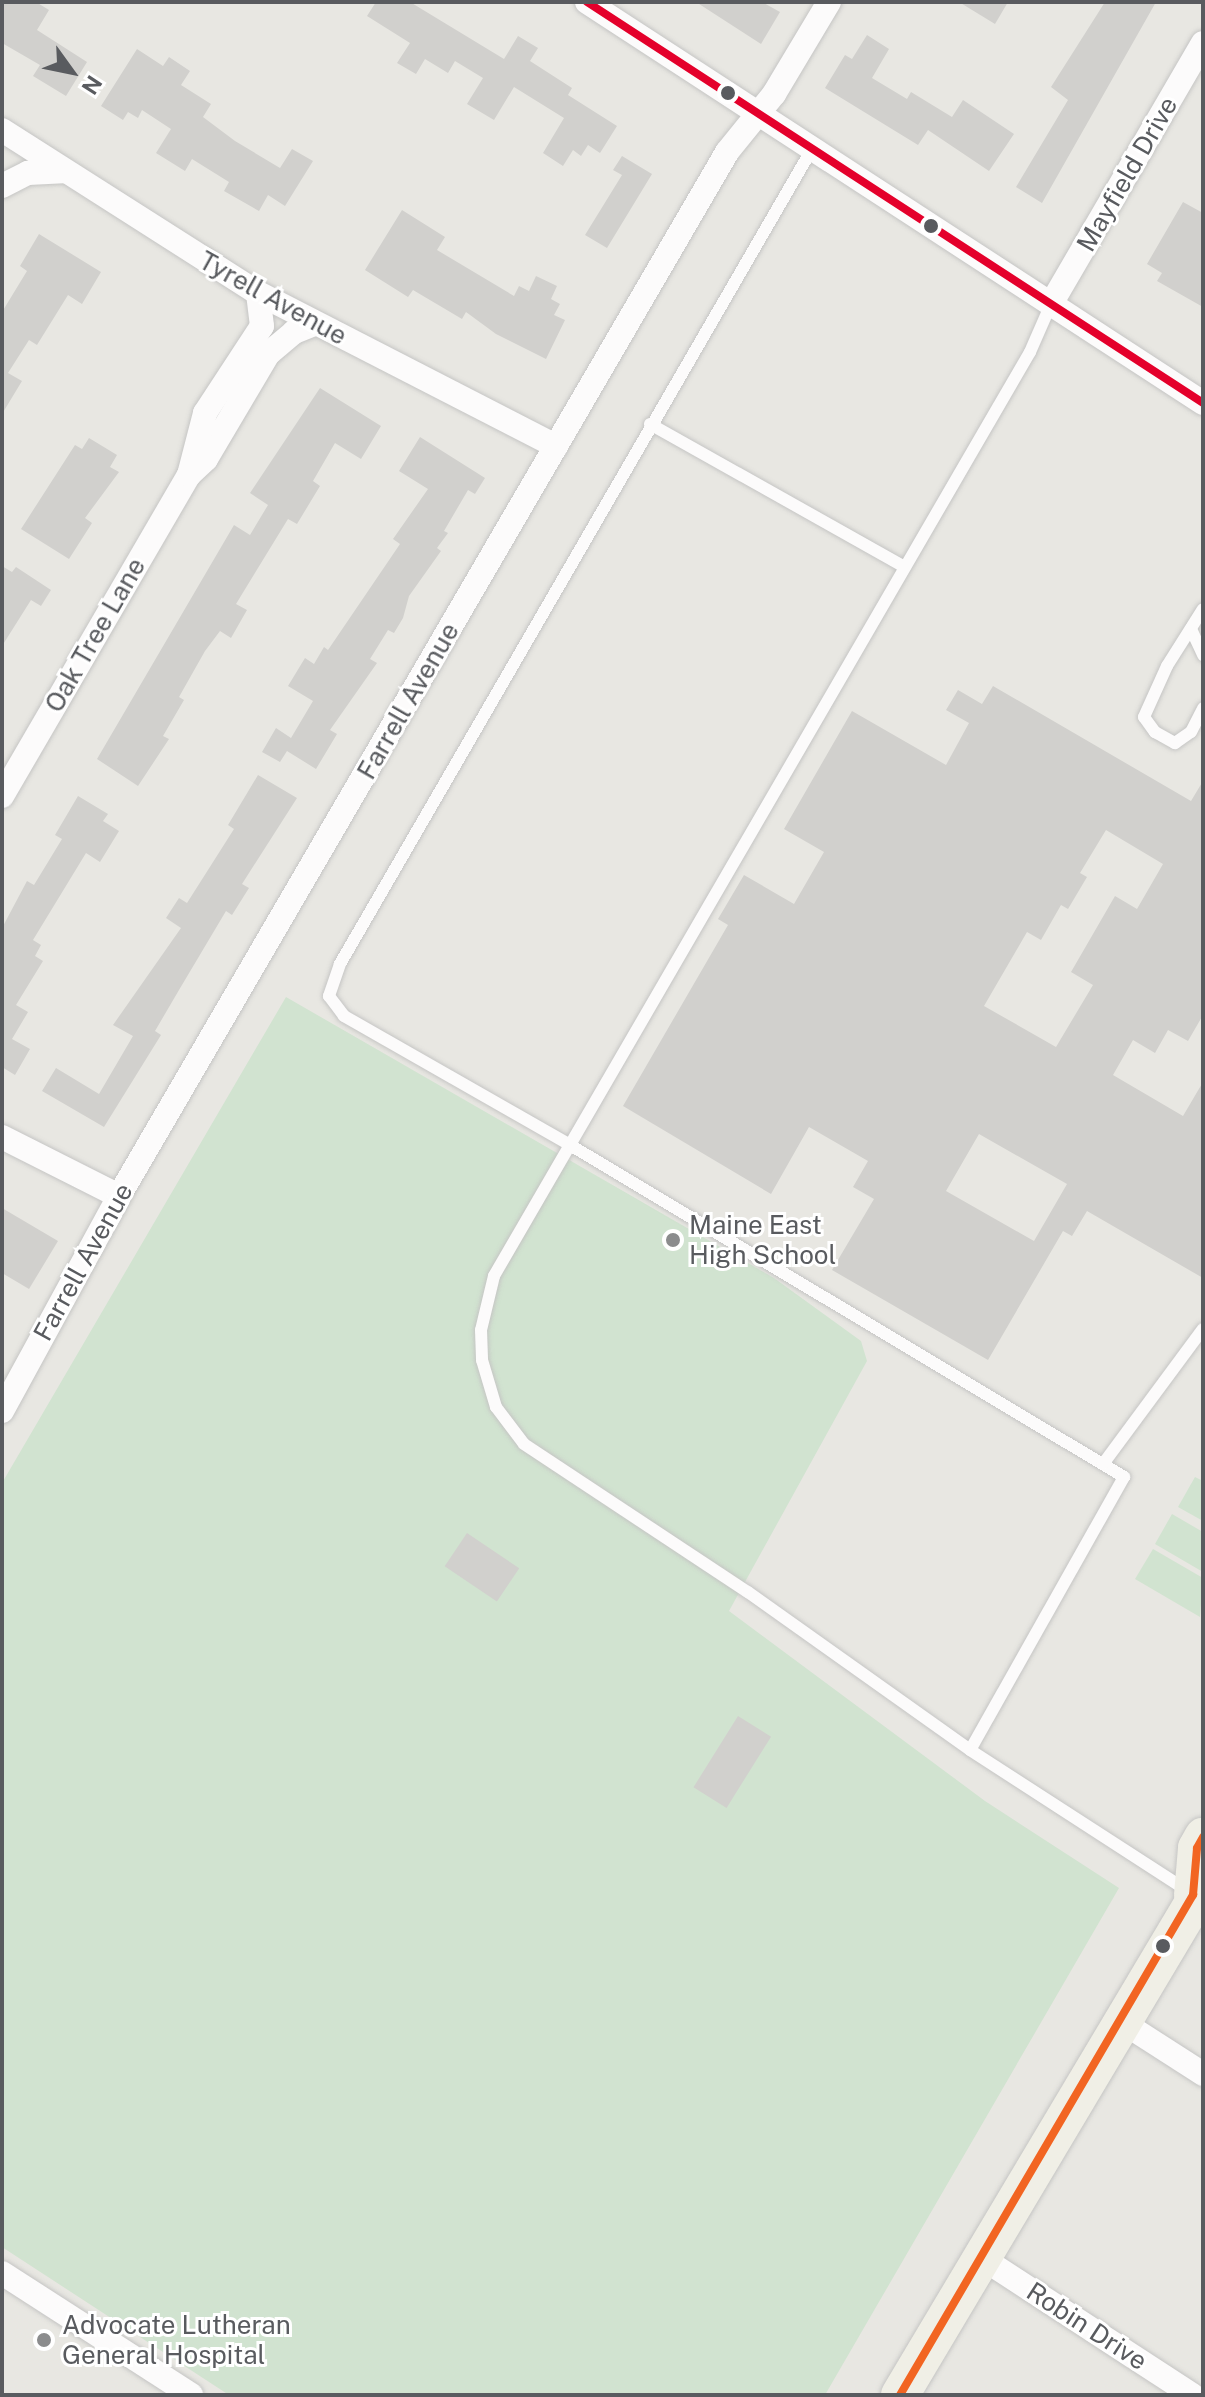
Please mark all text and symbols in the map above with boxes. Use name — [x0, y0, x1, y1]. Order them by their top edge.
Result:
north arrow — [32, 32, 112, 112]
text: N — [77, 71, 108, 99]
unlabelled marker — [720, 85, 736, 101]
street label: Mayfield Drive — [1070, 91, 1184, 257]
unlabelled marker — [923, 218, 939, 234]
street label: Tyrell Avenue — [194, 245, 352, 351]
street label: Oak Tree Lane — [38, 552, 152, 718]
street label: Farrell Avenue — [351, 617, 465, 785]
street label: Farrell Avenue — [27, 1178, 139, 1346]
place label: Maine East High School — [689, 1209, 836, 1270]
marker: Maine East High School — [664, 1231, 682, 1249]
unlabelled marker — [1155, 1938, 1171, 1954]
street label: Robin Drive — [1021, 2275, 1153, 2377]
place label: Advocate Lutheran General Hospital — [62, 2309, 291, 2370]
marker: Advocate Lutheran General Hospital — [33, 2329, 55, 2351]

